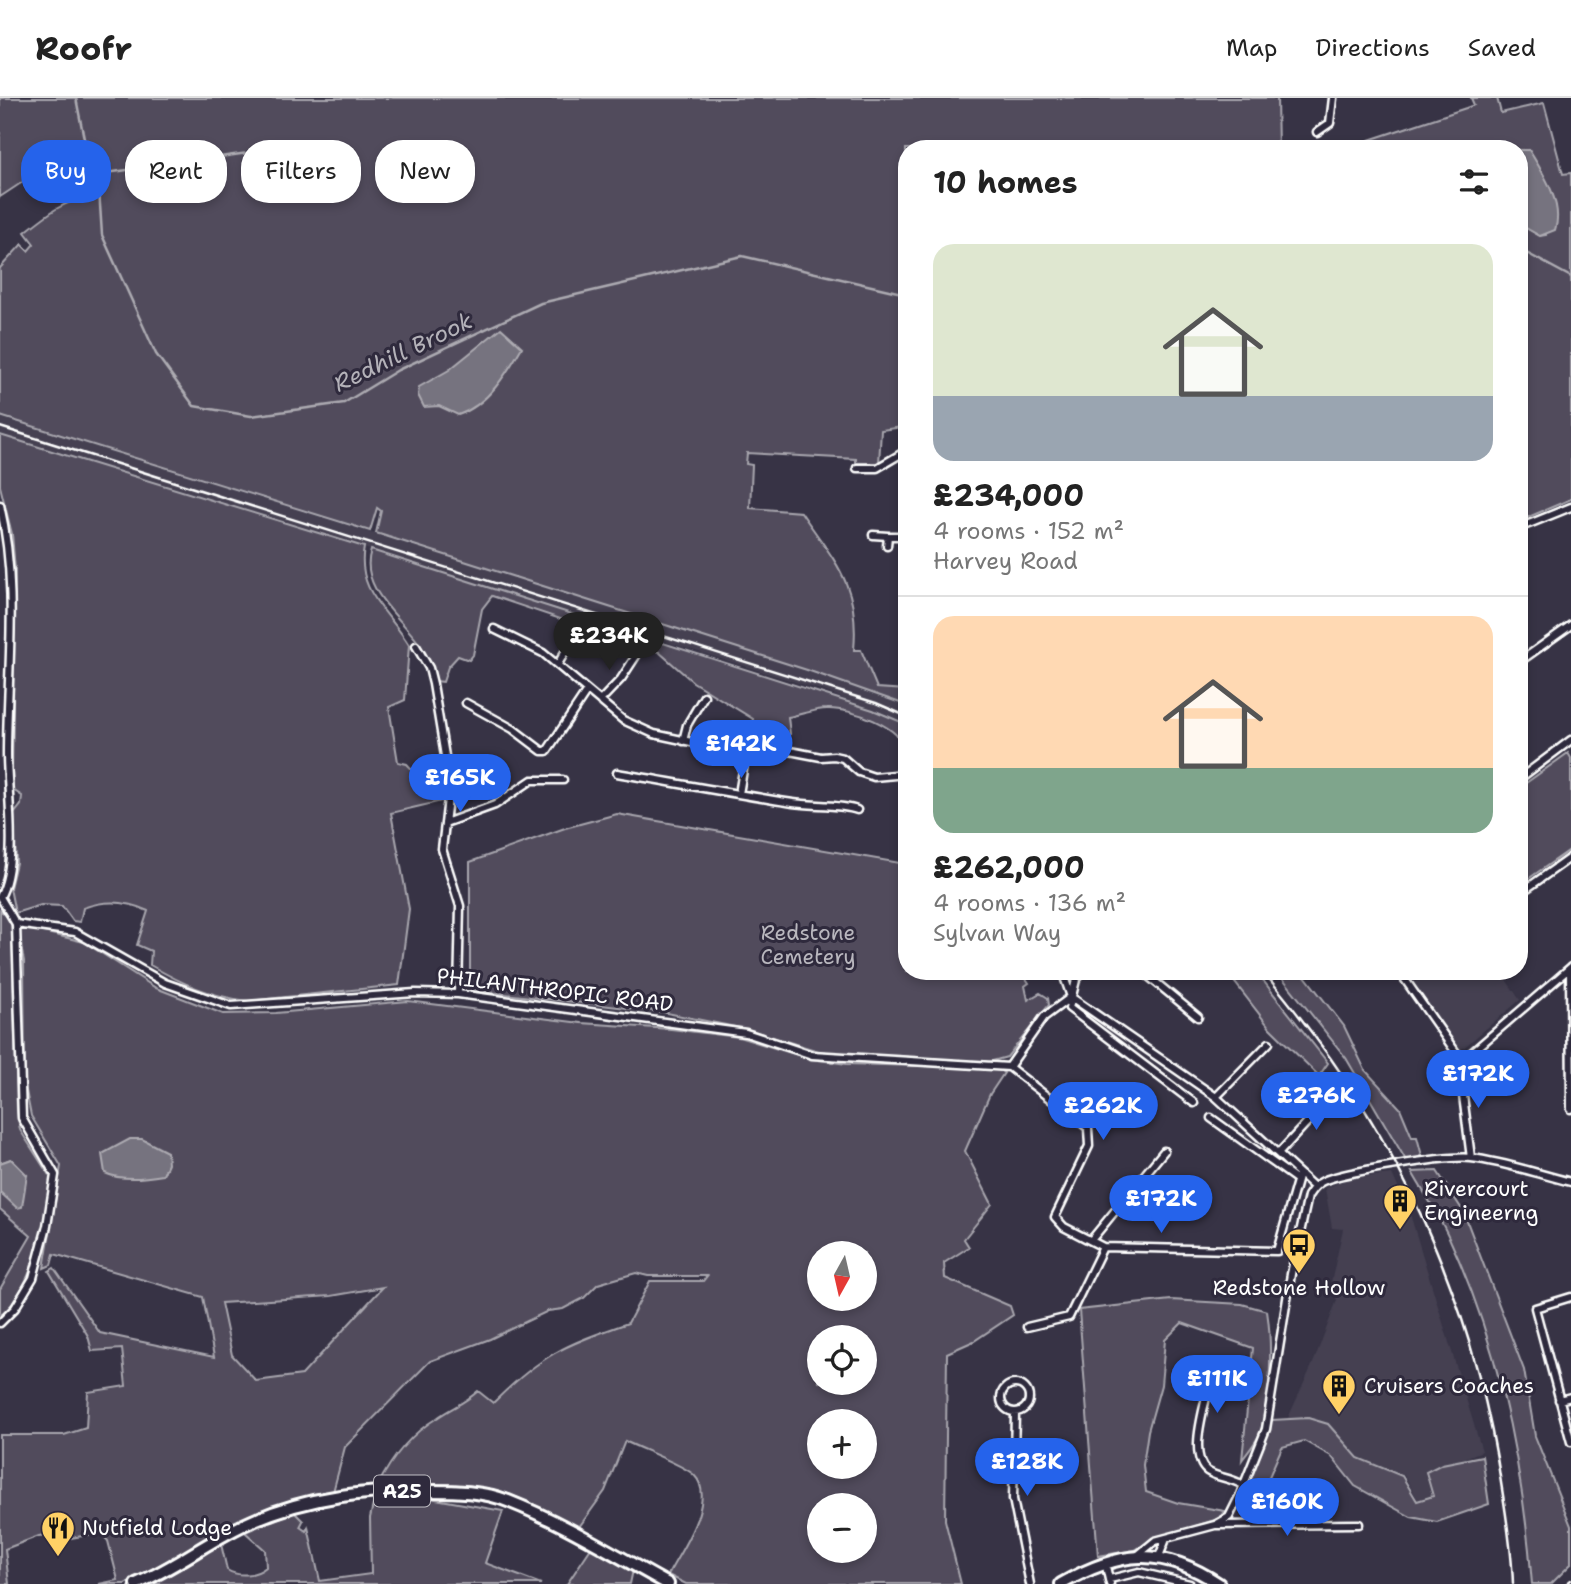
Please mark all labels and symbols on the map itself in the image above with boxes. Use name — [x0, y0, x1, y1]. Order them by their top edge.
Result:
water label: Redhill Brook — [328, 305, 478, 399]
pin: £234K — [560, 612, 658, 672]
pin: £142K — [692, 720, 790, 780]
pin: £165K — [411, 754, 509, 814]
park label: Redstone Cemetery — [760, 919, 856, 971]
street label: PHILANTHROPIC ROAD — [435, 962, 675, 1018]
pin: £172K — [1429, 1051, 1527, 1110]
pin: £276K — [1267, 1072, 1365, 1132]
pin: £262K — [1054, 1082, 1152, 1142]
place label: Rivercourt Engineerng — [1424, 1175, 1538, 1227]
pin: £172K — [1112, 1176, 1210, 1235]
building icon: Rivercourt Engineerng — [1381, 1182, 1419, 1231]
bus stop icon: Redstone Hollow — [1280, 1226, 1318, 1275]
north arrow — [807, 1241, 877, 1311]
place label: Redstone Hollow — [1213, 1274, 1385, 1302]
pin: £111K — [1168, 1356, 1266, 1415]
building icon: Cruisers Coaches — [1320, 1367, 1358, 1416]
place label: Cruisers Coaches — [1364, 1372, 1534, 1400]
pin: £128K — [978, 1438, 1076, 1498]
road number: A25 — [374, 1476, 430, 1506]
pin: £160K — [1238, 1478, 1336, 1538]
restaurant icon: Nutfield Lodge — [39, 1509, 77, 1558]
place label: Nutfield Lodge — [82, 1514, 232, 1542]

